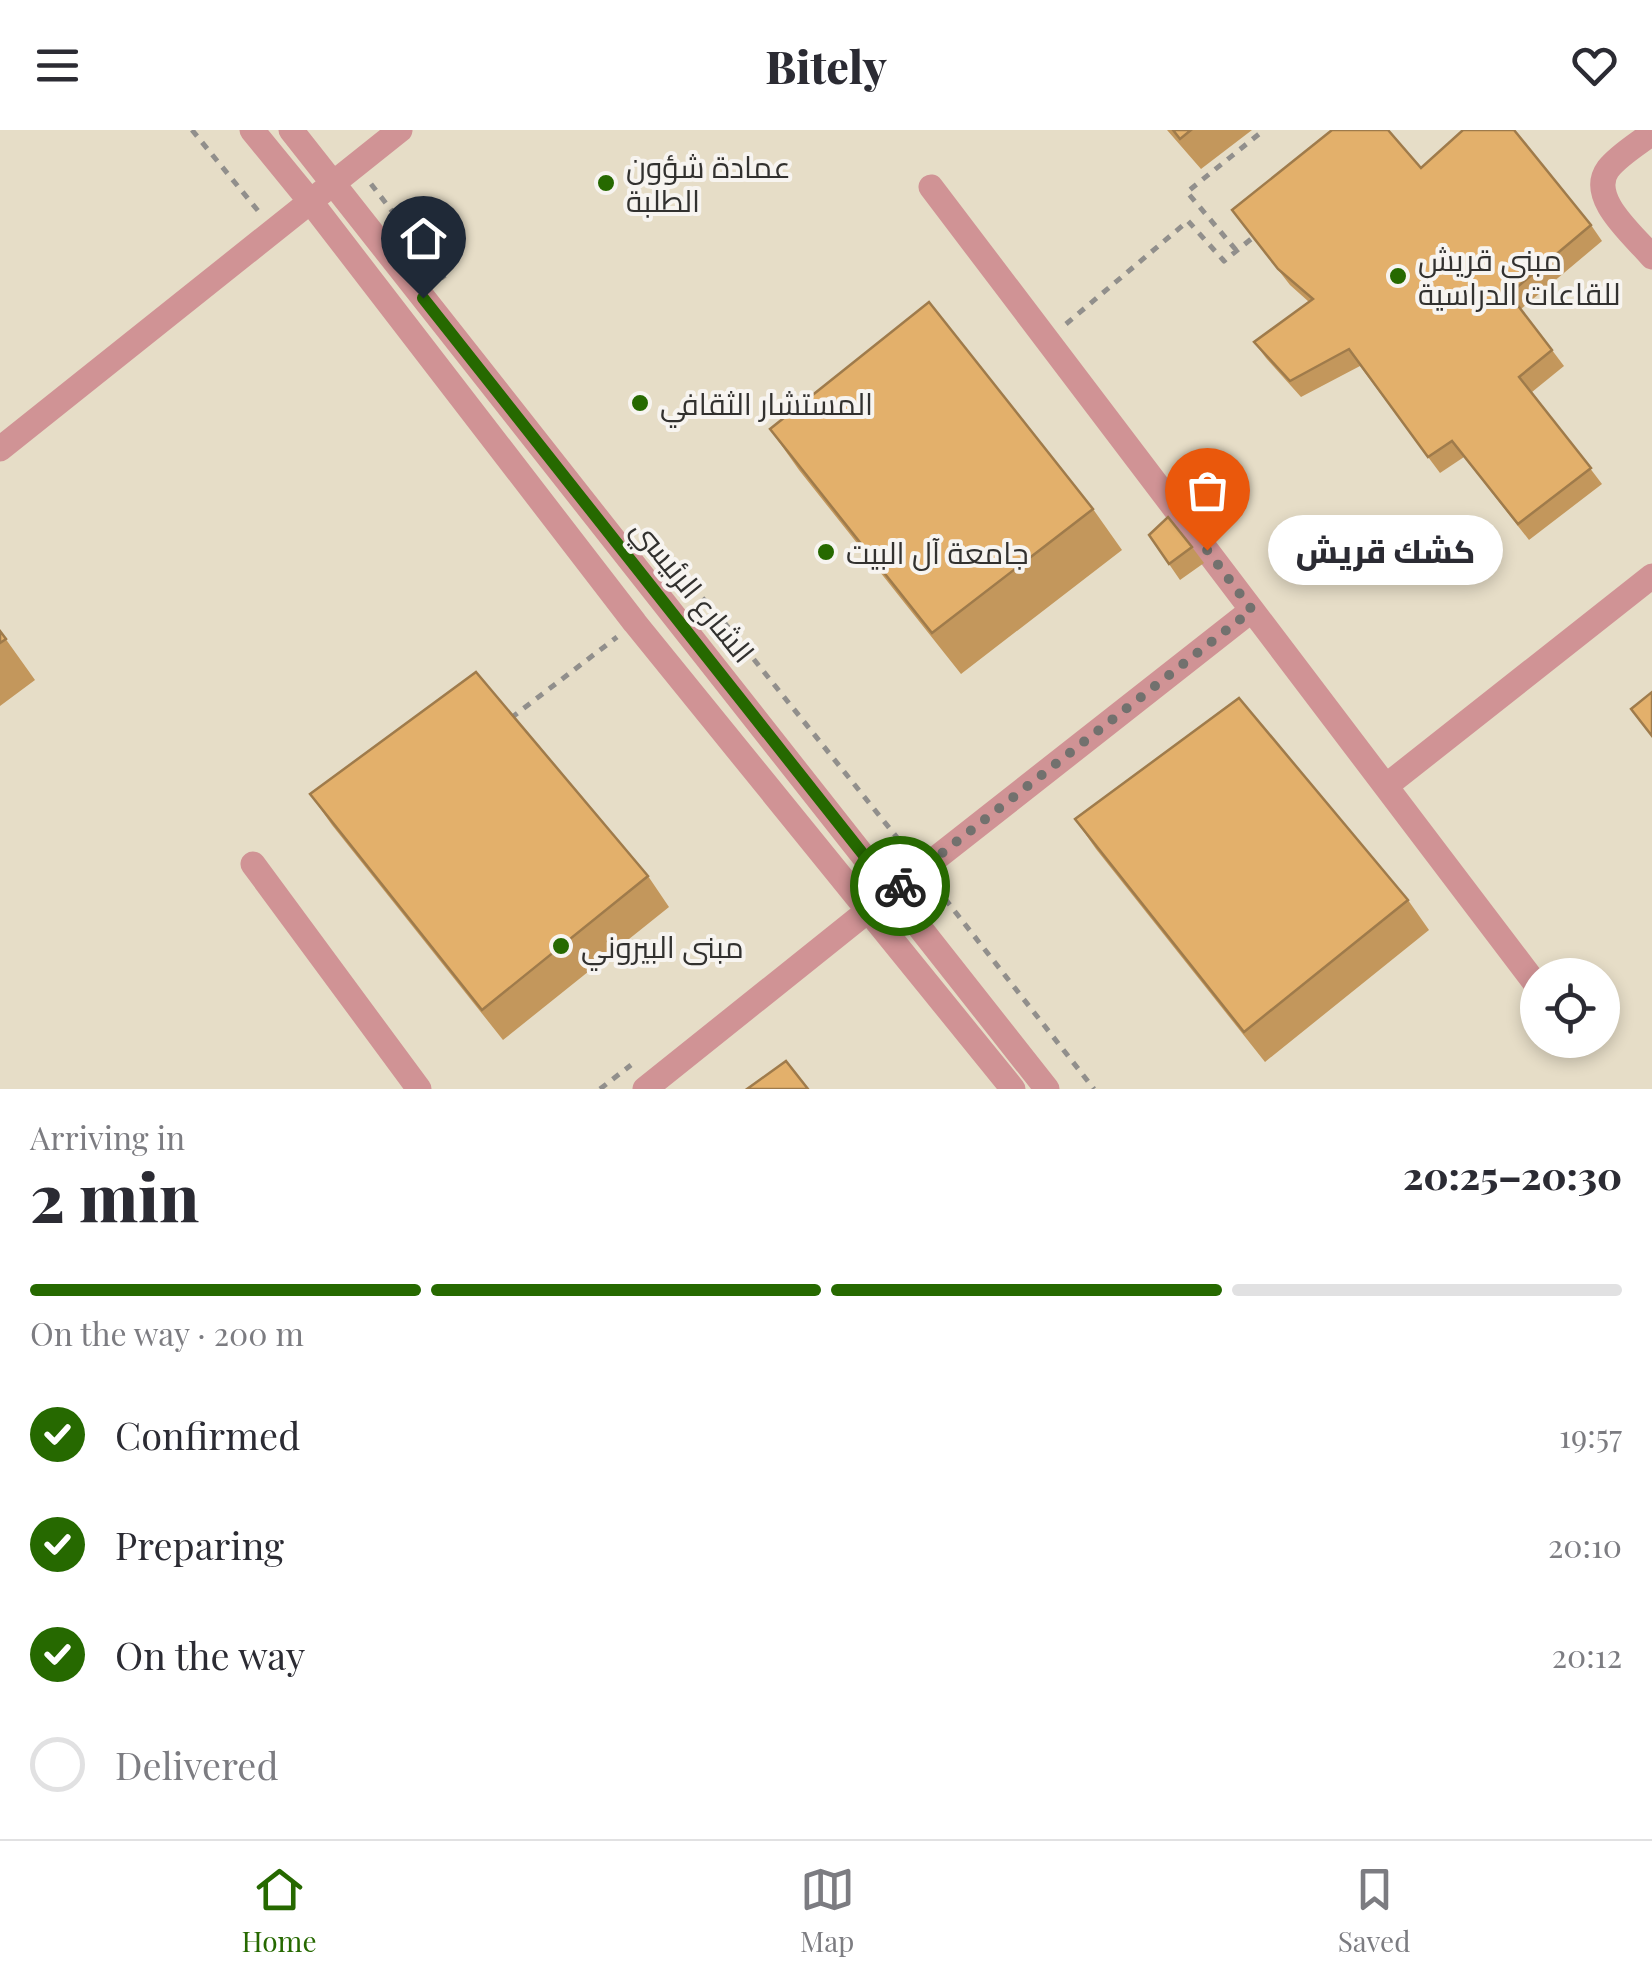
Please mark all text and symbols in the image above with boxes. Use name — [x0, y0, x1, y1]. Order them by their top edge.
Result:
text: Bitely — [765, 35, 887, 95]
icon: menu — [30, 38, 85, 93]
icon: heart — [1567, 38, 1622, 93]
place label: عمادة شؤون الطلبة — [626, 146, 791, 220]
marker: عمادة شؤون الطلبة — [595, 172, 617, 194]
pin — [381, 196, 466, 299]
icon: home — [396, 211, 451, 266]
place label: مبنى قريش للقاعات الدراسية — [1418, 239, 1621, 313]
marker: مبنى قريش للقاعات الدراسية — [1387, 265, 1409, 287]
place label: المستشار الثقافي — [660, 383, 873, 428]
marker: المستشار الثقافي — [629, 392, 651, 414]
pin — [1165, 448, 1250, 551]
icon: bag — [1180, 463, 1235, 518]
street label: الشارع الرئيسي — [620, 510, 764, 673]
callout: كشك قريش — [1267, 515, 1502, 585]
text: كشك قريش — [1296, 528, 1475, 571]
place label: جامعة آل البيت — [846, 532, 1029, 572]
marker: جامعة آل البيت — [815, 541, 837, 563]
courier — [850, 836, 950, 936]
icon: bike — [873, 859, 928, 914]
place label: مبنى البيروني — [581, 926, 744, 971]
marker: مبنى البيروني — [550, 935, 572, 957]
map controls — [1520, 958, 1620, 1058]
button: locate — [1520, 958, 1620, 1058]
text: Arriving in — [30, 1115, 185, 1158]
text: 20:25–20:30 — [1403, 1149, 1622, 1200]
text: 2 min — [30, 1152, 199, 1238]
text: On the way · 200 m — [30, 1311, 304, 1354]
icon: check — [30, 1407, 85, 1462]
text: Confirmed — [115, 1409, 300, 1460]
text: 19:57 — [1559, 1413, 1622, 1456]
icon: check — [30, 1517, 85, 1572]
text: Preparing — [115, 1519, 284, 1570]
text: 20:10 — [1548, 1523, 1622, 1566]
icon: check — [30, 1627, 85, 1682]
text: On the way — [115, 1629, 305, 1680]
text: 20:12 — [1552, 1633, 1622, 1676]
text: Delivered — [115, 1739, 279, 1790]
tab: Home — [242, 1862, 317, 1959]
tab: Map — [800, 1862, 855, 1959]
tab: Saved — [1338, 1862, 1410, 1959]

